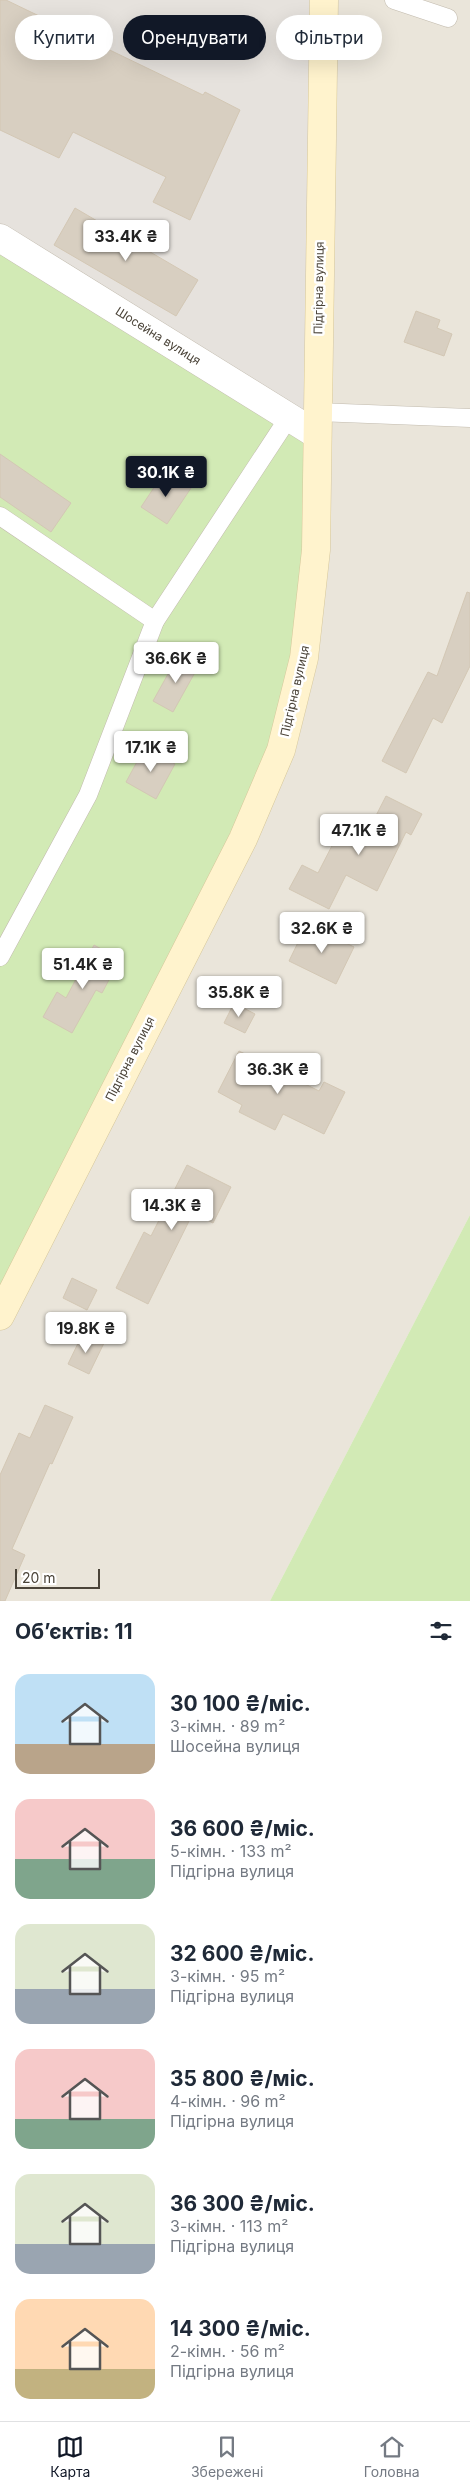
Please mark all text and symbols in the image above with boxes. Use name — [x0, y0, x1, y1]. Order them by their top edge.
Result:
chip: Купити — [15, 15, 113, 60]
chip: Орендувати — [123, 15, 266, 60]
chip: Фільтри — [276, 15, 382, 60]
pin: 33.4K ₴ — [80, 220, 172, 262]
text: 33.4K ₴ — [94, 226, 158, 246]
street label: Підгірна вулиця — [310, 241, 327, 335]
street label: Шосейна вулиця — [113, 303, 204, 368]
pin: 30.1K ₴ — [120, 456, 212, 498]
text: 30.1K ₴ — [137, 462, 195, 482]
pin: 36.6K ₴ — [130, 642, 222, 684]
street label: Підгірна вулиця — [277, 644, 312, 738]
text: 36.6K ₴ — [145, 648, 207, 668]
pin: 17.1K ₴ — [105, 730, 197, 773]
text: 17.1K ₴ — [125, 737, 177, 757]
pin: 47.1K ₴ — [313, 814, 405, 856]
text: 47.1K ₴ — [331, 820, 387, 840]
pin: 32.6K ₴ — [276, 912, 368, 954]
text: 32.6K ₴ — [291, 918, 353, 938]
pin: 51.4K ₴ — [37, 948, 129, 990]
text: 51.4K ₴ — [53, 954, 113, 974]
pin: 35.8K ₴ — [193, 976, 285, 1018]
text: 35.8K ₴ — [208, 982, 270, 1002]
street label: Підгірна вулиця — [102, 1014, 157, 1104]
pin: 36.3K ₴ — [232, 1052, 324, 1095]
text: 36.3K ₴ — [247, 1059, 309, 1079]
pin: 14.3K ₴ — [126, 1188, 218, 1231]
text: 14.3K ₴ — [142, 1195, 202, 1215]
pin: 19.8K ₴ — [40, 1312, 132, 1354]
text: 19.8K ₴ — [56, 1318, 116, 1338]
scale bar — [15, 1566, 100, 1589]
text: 20 m — [22, 1569, 56, 1586]
icon: filters — [427, 1617, 455, 1645]
text: Об’єктів: 11 — [15, 1619, 133, 1644]
text: 30 100 ₴/міс. — [170, 1691, 311, 1716]
icon: home — [55, 1694, 115, 1754]
text: 3-кімн. · 89 m² — [170, 1716, 285, 1736]
text: Шосейна вулиця — [170, 1736, 300, 1756]
text: 36 600 ₴/міс. — [170, 1816, 315, 1841]
icon: home — [55, 1819, 115, 1879]
text: 5-кімн. · 133 m² — [170, 1841, 292, 1861]
text: Підгірна вулиця — [170, 1861, 294, 1881]
text: 32 600 ₴/міс. — [170, 1941, 314, 1966]
icon: home — [55, 1944, 115, 2004]
text: 3-кімн. · 95 m² — [170, 1966, 285, 1986]
text: Підгірна вулиця — [170, 1986, 294, 2006]
text: 35 800 ₴/міс. — [170, 2066, 315, 2091]
icon: home — [55, 2069, 115, 2129]
text: 4-кімн. · 96 m² — [170, 2091, 286, 2111]
text: Підгірна вулиця — [170, 2111, 294, 2131]
text: 36 300 ₴/міс. — [170, 2191, 315, 2216]
icon: home — [55, 2194, 115, 2254]
text: 3-кімн. · 113 m² — [170, 2216, 288, 2236]
text: Підгірна вулиця — [170, 2236, 294, 2256]
text: 14 300 ₴/міс. — [170, 2316, 311, 2341]
icon: home — [55, 2319, 115, 2379]
text: 2-кімн. · 56 m² — [170, 2341, 285, 2361]
text: Підгірна вулиця — [170, 2361, 294, 2381]
tab: Карта — [50, 2433, 90, 2480]
tab: Збережені — [191, 2433, 263, 2480]
tab: Головна — [364, 2433, 420, 2480]

